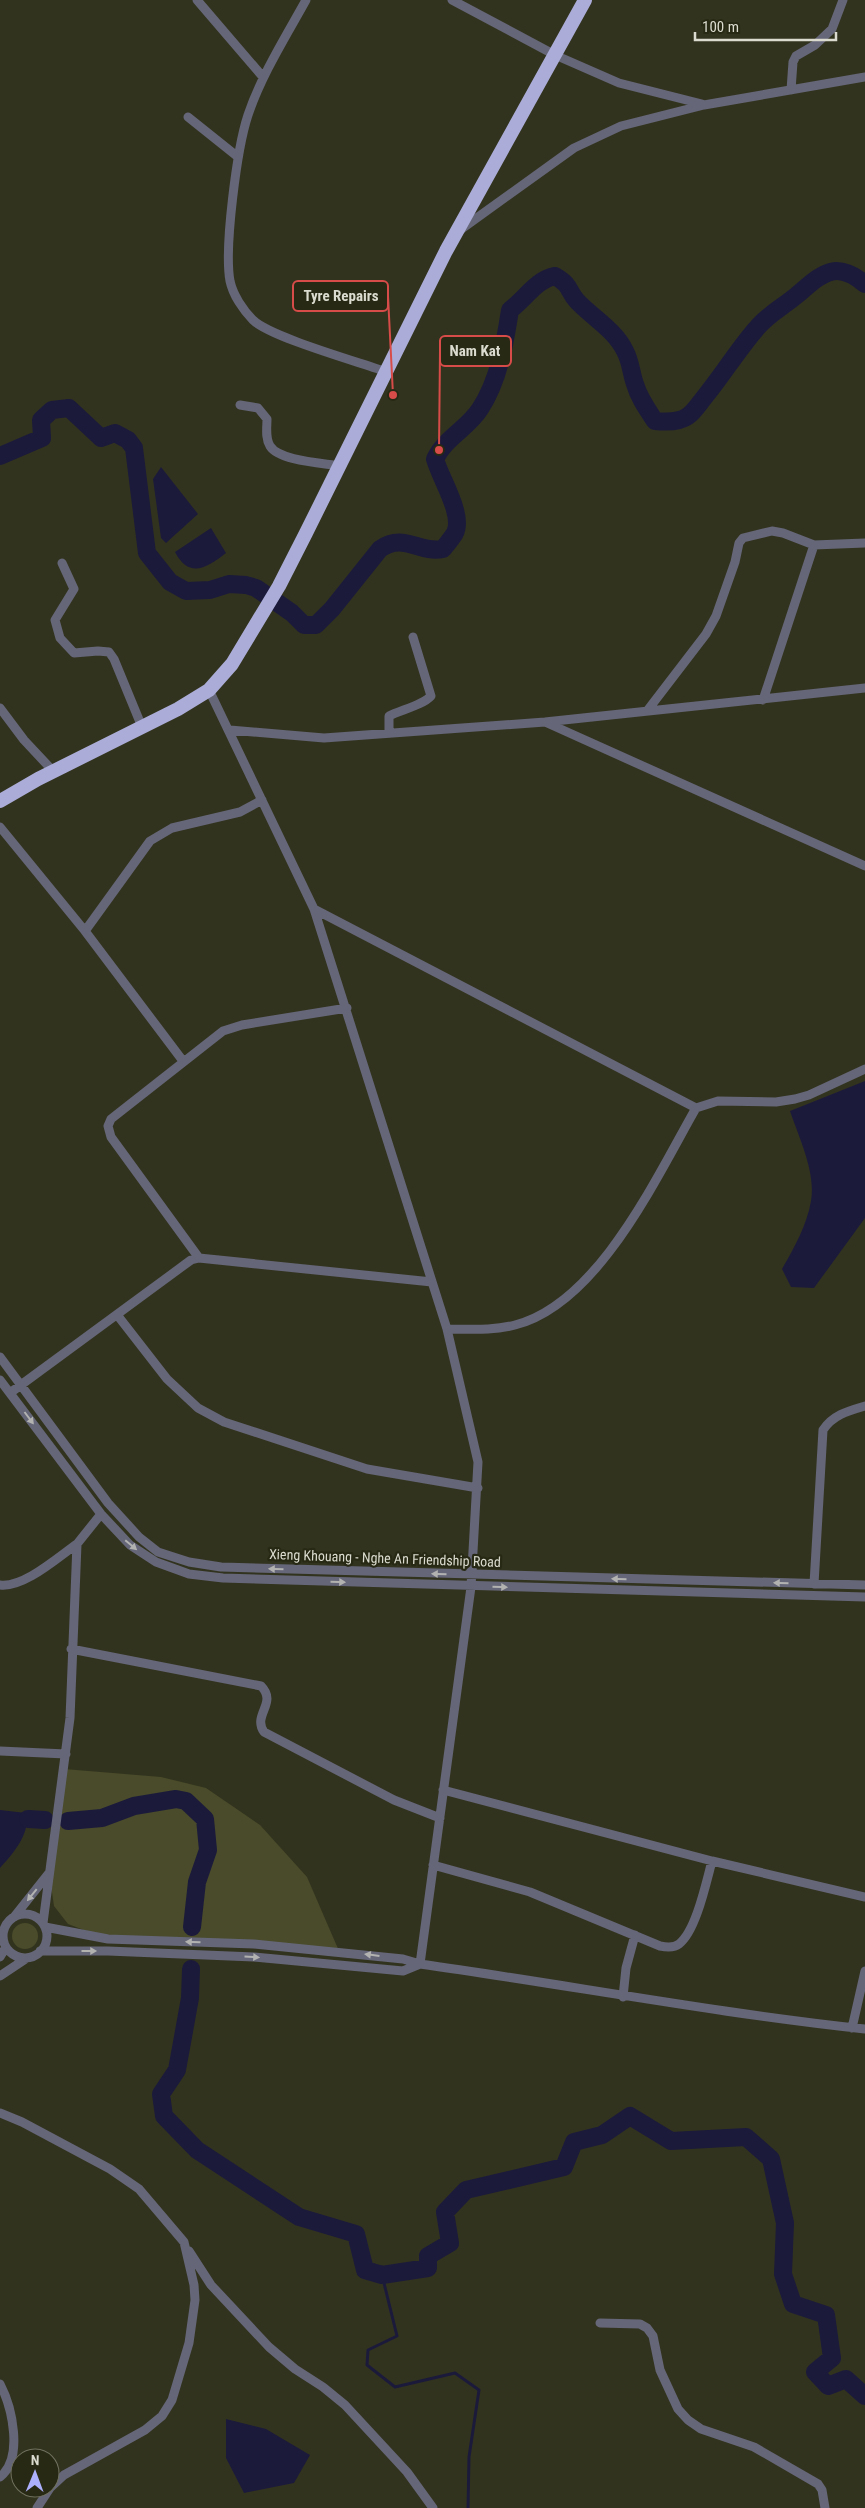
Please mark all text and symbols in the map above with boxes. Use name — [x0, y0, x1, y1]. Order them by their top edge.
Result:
scale bar — [695, 10, 836, 42]
text: 100 m — [702, 18, 739, 36]
callout: Tyre Repairs — [293, 281, 388, 311]
text: Tyre Repairs — [303, 287, 379, 305]
callout: Nam Kat — [440, 336, 511, 366]
text: Nam Kat — [450, 342, 501, 360]
one-way arrow — [24, 1411, 35, 1424]
one-way arrow — [124, 1539, 137, 1550]
street label: Xieng Khouang - Nghe An Friendship Road — [269, 1546, 501, 1570]
one-way arrow — [268, 1564, 284, 1572]
one-way arrow — [431, 1570, 447, 1578]
one-way arrow — [611, 1575, 627, 1583]
one-way arrow — [330, 1578, 346, 1586]
one-way arrow — [773, 1579, 789, 1587]
one-way arrow — [493, 1584, 509, 1592]
one-way arrow — [26, 1888, 37, 1901]
one-way arrow — [185, 1938, 201, 1946]
one-way arrow — [81, 1947, 97, 1955]
one-way arrow — [364, 1951, 380, 1959]
one-way arrow — [244, 1954, 260, 1962]
north arrow — [10, 2448, 60, 2498]
text: N — [31, 2452, 40, 2468]

